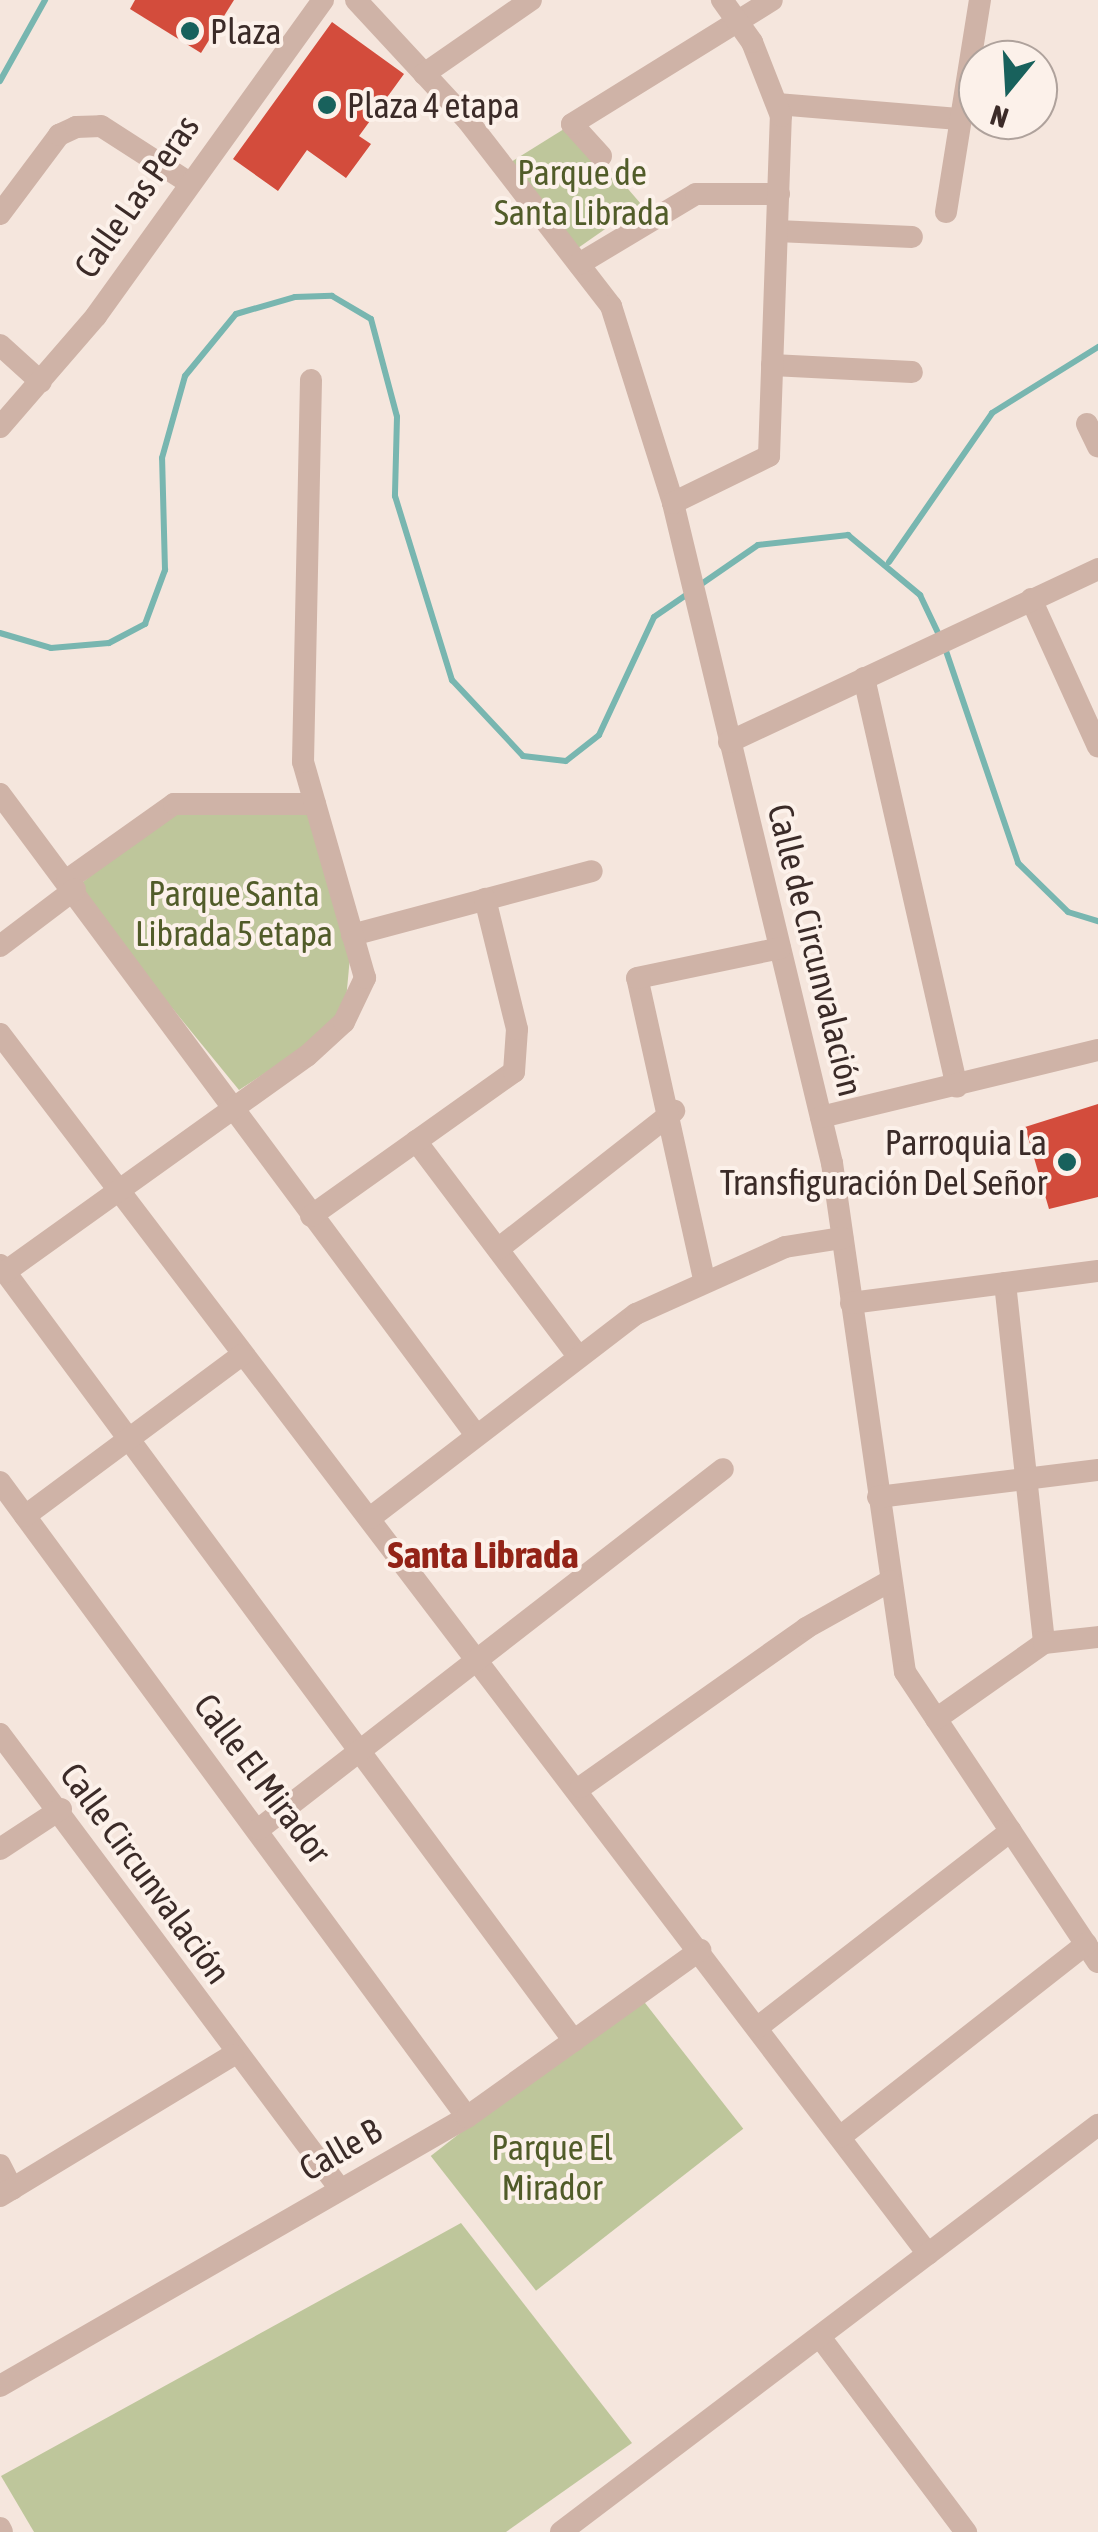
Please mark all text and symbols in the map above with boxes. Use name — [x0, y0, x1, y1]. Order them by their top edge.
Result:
place label: Plaza — [210, 10, 282, 52]
marker: Plaza — [179, 20, 201, 42]
north arrow — [958, 40, 1058, 140]
place label: Plaza 4 etapa — [347, 84, 520, 126]
marker: Plaza 4 etapa — [316, 94, 338, 116]
text: N — [987, 99, 1012, 134]
street label: Calle Las Peras — [65, 107, 207, 285]
park label: Parque de Santa Librada — [494, 151, 670, 233]
street label: Calle de Circunvalación — [759, 800, 873, 1100]
park label: Parque Santa Librada 5 etapa — [135, 872, 333, 954]
place label: Parroquia La Transfiguración Del Señor — [720, 1121, 1047, 1203]
marker: Parroquia La Transfiguración Del Señor — [1056, 1151, 1078, 1173]
district label: Santa Librada — [387, 1532, 579, 1578]
street label: Calle El Mirador — [186, 1685, 340, 1871]
street label: Calle Circunvalación — [52, 1755, 240, 1991]
street label: Calle B — [292, 2109, 388, 2189]
park label: Parque El Mirador — [491, 2126, 613, 2208]

